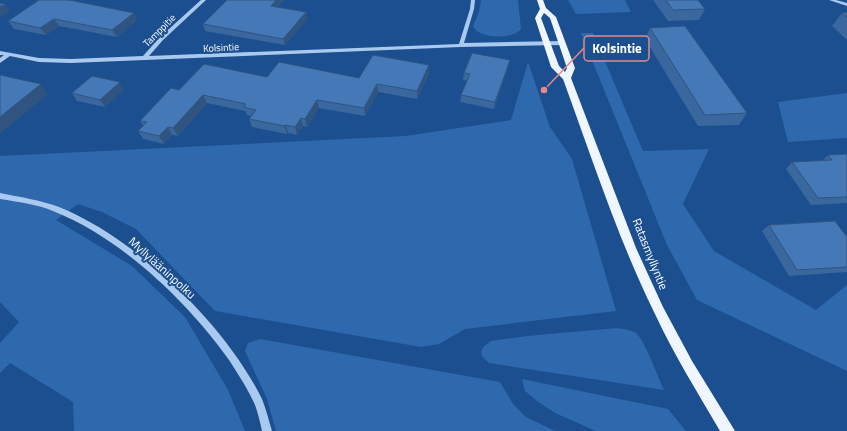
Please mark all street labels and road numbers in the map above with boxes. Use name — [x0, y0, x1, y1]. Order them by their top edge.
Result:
street label: Tamppitie — [139, 10, 179, 50]
street label: Kolsintie — [203, 39, 239, 56]
street label: Ratasmyllyntie — [627, 215, 673, 292]
street label: Myllylääninpolku — [124, 232, 200, 303]

